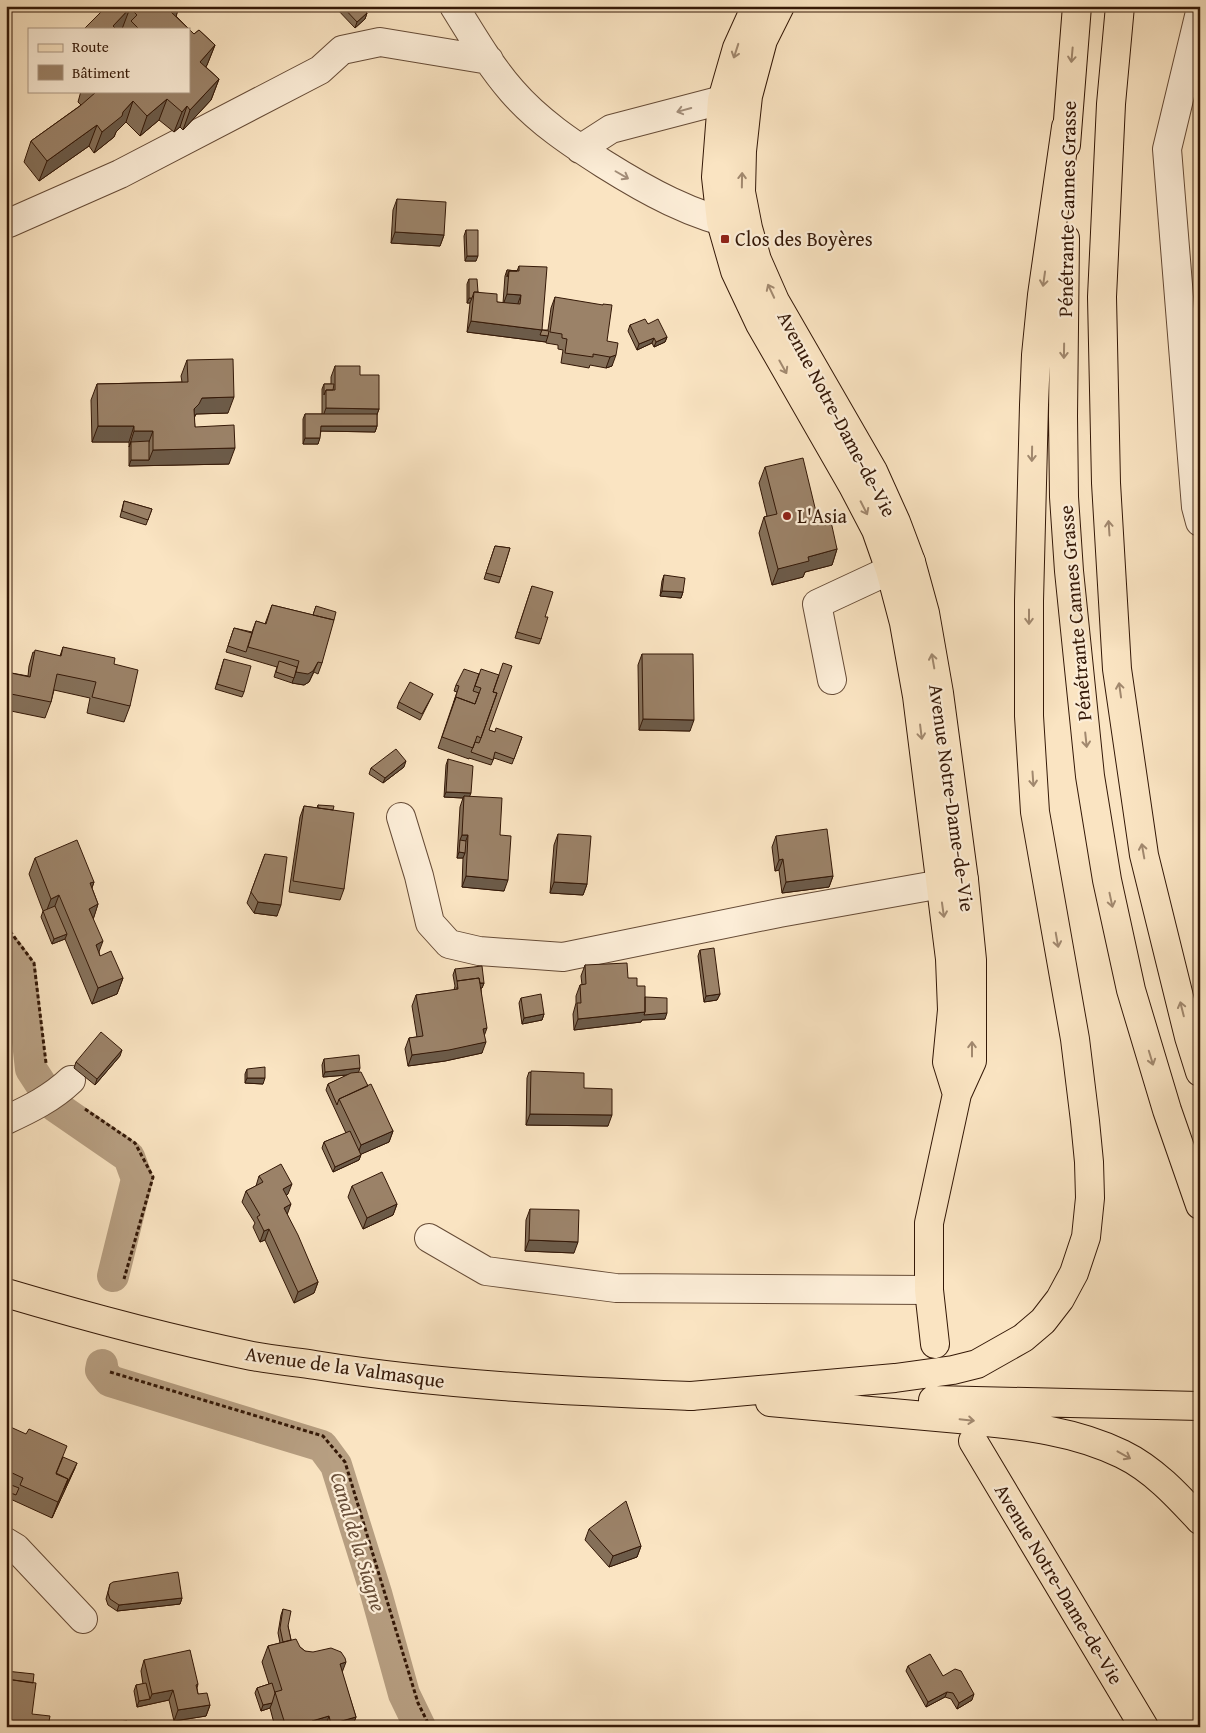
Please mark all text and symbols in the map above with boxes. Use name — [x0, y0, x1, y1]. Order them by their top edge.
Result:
legend — [28, 28, 190, 92]
text: Route — [72, 36, 109, 57]
one-way arrow — [731, 43, 741, 59]
one-way arrow — [1067, 47, 1077, 63]
text: Bâtiment — [72, 62, 131, 83]
street label: Pénétrante Cannes Grasse — [1050, 101, 1083, 317]
one-way arrow — [676, 106, 692, 115]
one-way arrow — [614, 170, 628, 180]
one-way arrow — [737, 172, 746, 188]
place label: Clos des Boyères — [735, 224, 873, 253]
marker: Clos des Boyères — [719, 233, 731, 245]
one-way arrow — [1039, 271, 1049, 287]
one-way arrow — [765, 284, 775, 299]
street label: Avenue Notre-Dame-de-Vie — [771, 306, 904, 522]
one-way arrow — [1059, 342, 1069, 359]
one-way arrow — [779, 359, 789, 373]
one-way arrow — [1027, 446, 1037, 462]
one-way arrow — [859, 500, 869, 515]
place label: L'Asia — [797, 501, 848, 530]
street label: Pénétrante Cannes Grasse — [1051, 504, 1098, 722]
marker: L'Asia — [781, 510, 793, 522]
one-way arrow — [1104, 520, 1113, 536]
one-way arrow — [1024, 608, 1034, 624]
one-way arrow — [928, 654, 938, 670]
street label: Avenue Notre-Dame-de-Vie — [922, 682, 983, 914]
one-way arrow — [1115, 682, 1125, 698]
one-way arrow — [916, 723, 926, 739]
one-way arrow — [1081, 732, 1091, 748]
one-way arrow — [1029, 771, 1038, 787]
one-way arrow — [1138, 843, 1148, 859]
one-way arrow — [1107, 892, 1116, 908]
one-way arrow — [938, 902, 948, 918]
one-way arrow — [1052, 931, 1062, 947]
one-way arrow — [1176, 1001, 1186, 1017]
one-way arrow — [967, 1041, 977, 1057]
one-way arrow — [1147, 1049, 1157, 1065]
street label: Avenue de la Valmasque — [243, 1338, 447, 1395]
one-way arrow — [958, 1415, 974, 1425]
one-way arrow — [1116, 1451, 1130, 1461]
water label: Canal de la Siagne — [323, 1468, 394, 1616]
street label: Avenue Notre-Dame-de-Vie — [988, 1478, 1131, 1690]

